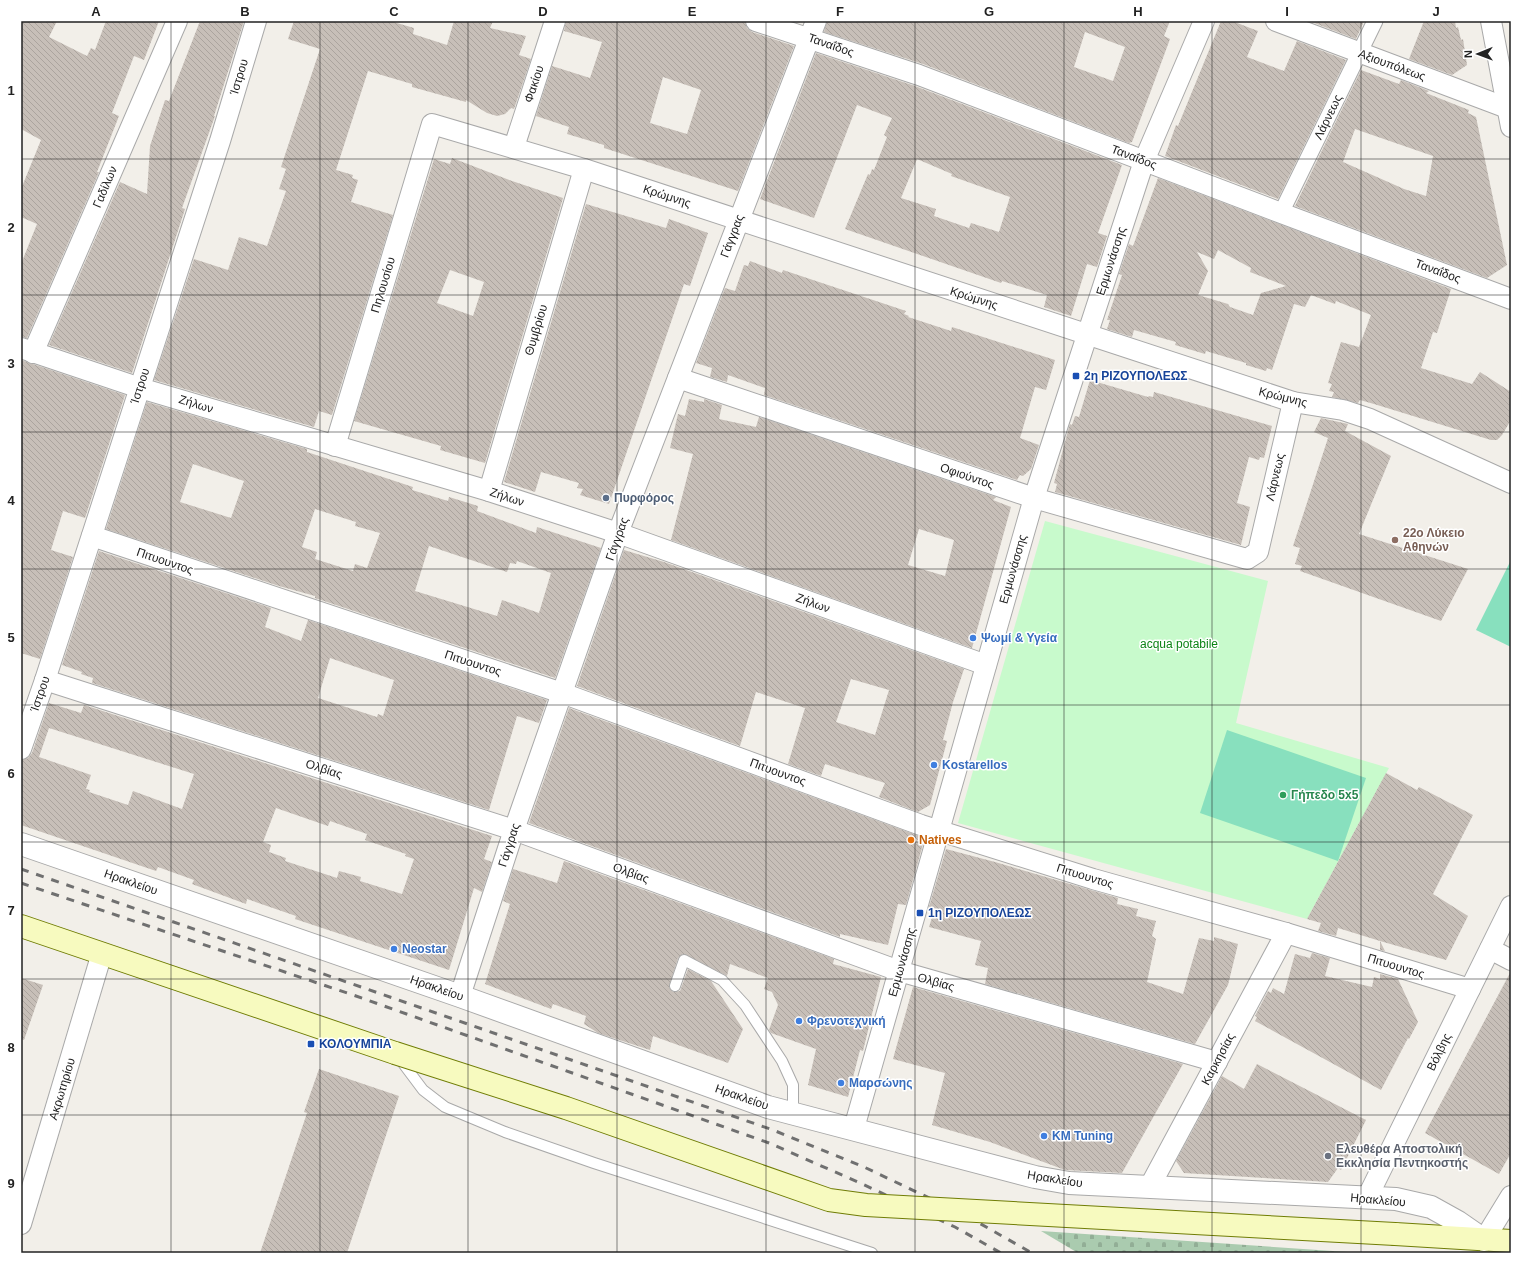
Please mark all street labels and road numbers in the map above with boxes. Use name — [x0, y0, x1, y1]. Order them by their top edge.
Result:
street label: Ταναΐδος — [806, 31, 856, 59]
street label: Αξιουπόλεως — [1356, 46, 1428, 84]
street label: Ίστρου — [227, 57, 251, 98]
street label: Φακίου — [521, 64, 547, 104]
street label: Λάρνεως — [1311, 92, 1345, 142]
street label: Ταναΐδος — [1109, 142, 1159, 172]
street label: Γαδίλων — [90, 164, 120, 210]
street label: Κρώμνης — [641, 182, 693, 210]
street label: Γάγγρας — [717, 212, 747, 260]
street label: Ερμωνάσσης — [1093, 225, 1129, 297]
street label: Πηλουσίου — [368, 255, 398, 315]
street label: Ταναΐδος — [1413, 256, 1463, 286]
street label: Κρώμνης — [948, 284, 1000, 312]
street label: Θυμβρίου — [522, 303, 550, 357]
street label: Ίστρου — [127, 366, 152, 407]
street label: Κρώμνης — [1257, 384, 1309, 410]
street label: Ζήλων — [177, 392, 215, 416]
street label: Λάρνεως — [1263, 452, 1287, 502]
street label: Οφιούντος — [938, 460, 996, 492]
street label: Ζήλων — [488, 485, 526, 509]
street label: Γάγγρας — [603, 515, 631, 563]
street label: Ερμωνάσσης — [996, 533, 1030, 605]
street label: Πιτυουντος — [135, 545, 195, 577]
street label: Ζήλων — [794, 590, 832, 616]
street label: Πιτυουντος — [443, 647, 503, 679]
street label: Ίστρου — [27, 674, 53, 715]
street label: Πιτυουντος — [748, 755, 808, 789]
street label: Ολβίας — [304, 757, 344, 782]
street label: Γάγγρας — [495, 821, 523, 869]
street label: Ολβίας — [611, 860, 651, 886]
street label: Πιτυουντος — [1055, 861, 1115, 891]
street label: Ηρακλείου — [102, 866, 160, 898]
street label: Ερμωνάσσης — [885, 926, 919, 998]
street label: Πιτυουντος — [1366, 951, 1426, 981]
street label: Ολβίας — [916, 970, 956, 994]
street label: Ηρακλείου — [408, 972, 466, 1004]
street label: Καρκησίας — [1198, 1030, 1238, 1087]
street label: Βόλβης — [1424, 1031, 1454, 1073]
street label: Ακρωτηρίου — [46, 1056, 78, 1122]
street label: Ηρακλείου — [713, 1081, 771, 1113]
street label: Ηρακλείου — [1026, 1168, 1084, 1190]
street label: Ηρακλείου — [1350, 1191, 1406, 1209]

